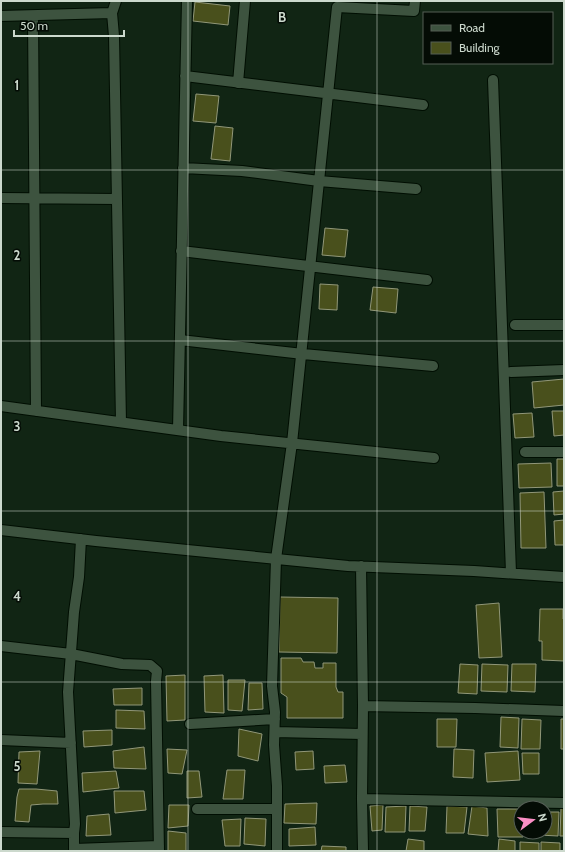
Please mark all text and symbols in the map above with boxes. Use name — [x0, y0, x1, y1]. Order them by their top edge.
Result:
text: B — [278, 9, 286, 25]
scale bar — [14, 12, 124, 38]
legend — [423, 12, 553, 64]
text: 50 m — [20, 18, 48, 33]
text: Road — [459, 20, 485, 35]
text: Building — [459, 40, 501, 55]
text: 1 — [15, 77, 19, 93]
text: 2 — [14, 247, 21, 263]
text: 3 — [13, 418, 21, 434]
text: 4 — [13, 588, 21, 604]
text: 5 — [14, 758, 21, 774]
north arrow — [513, 800, 553, 840]
text: N — [535, 812, 550, 823]

